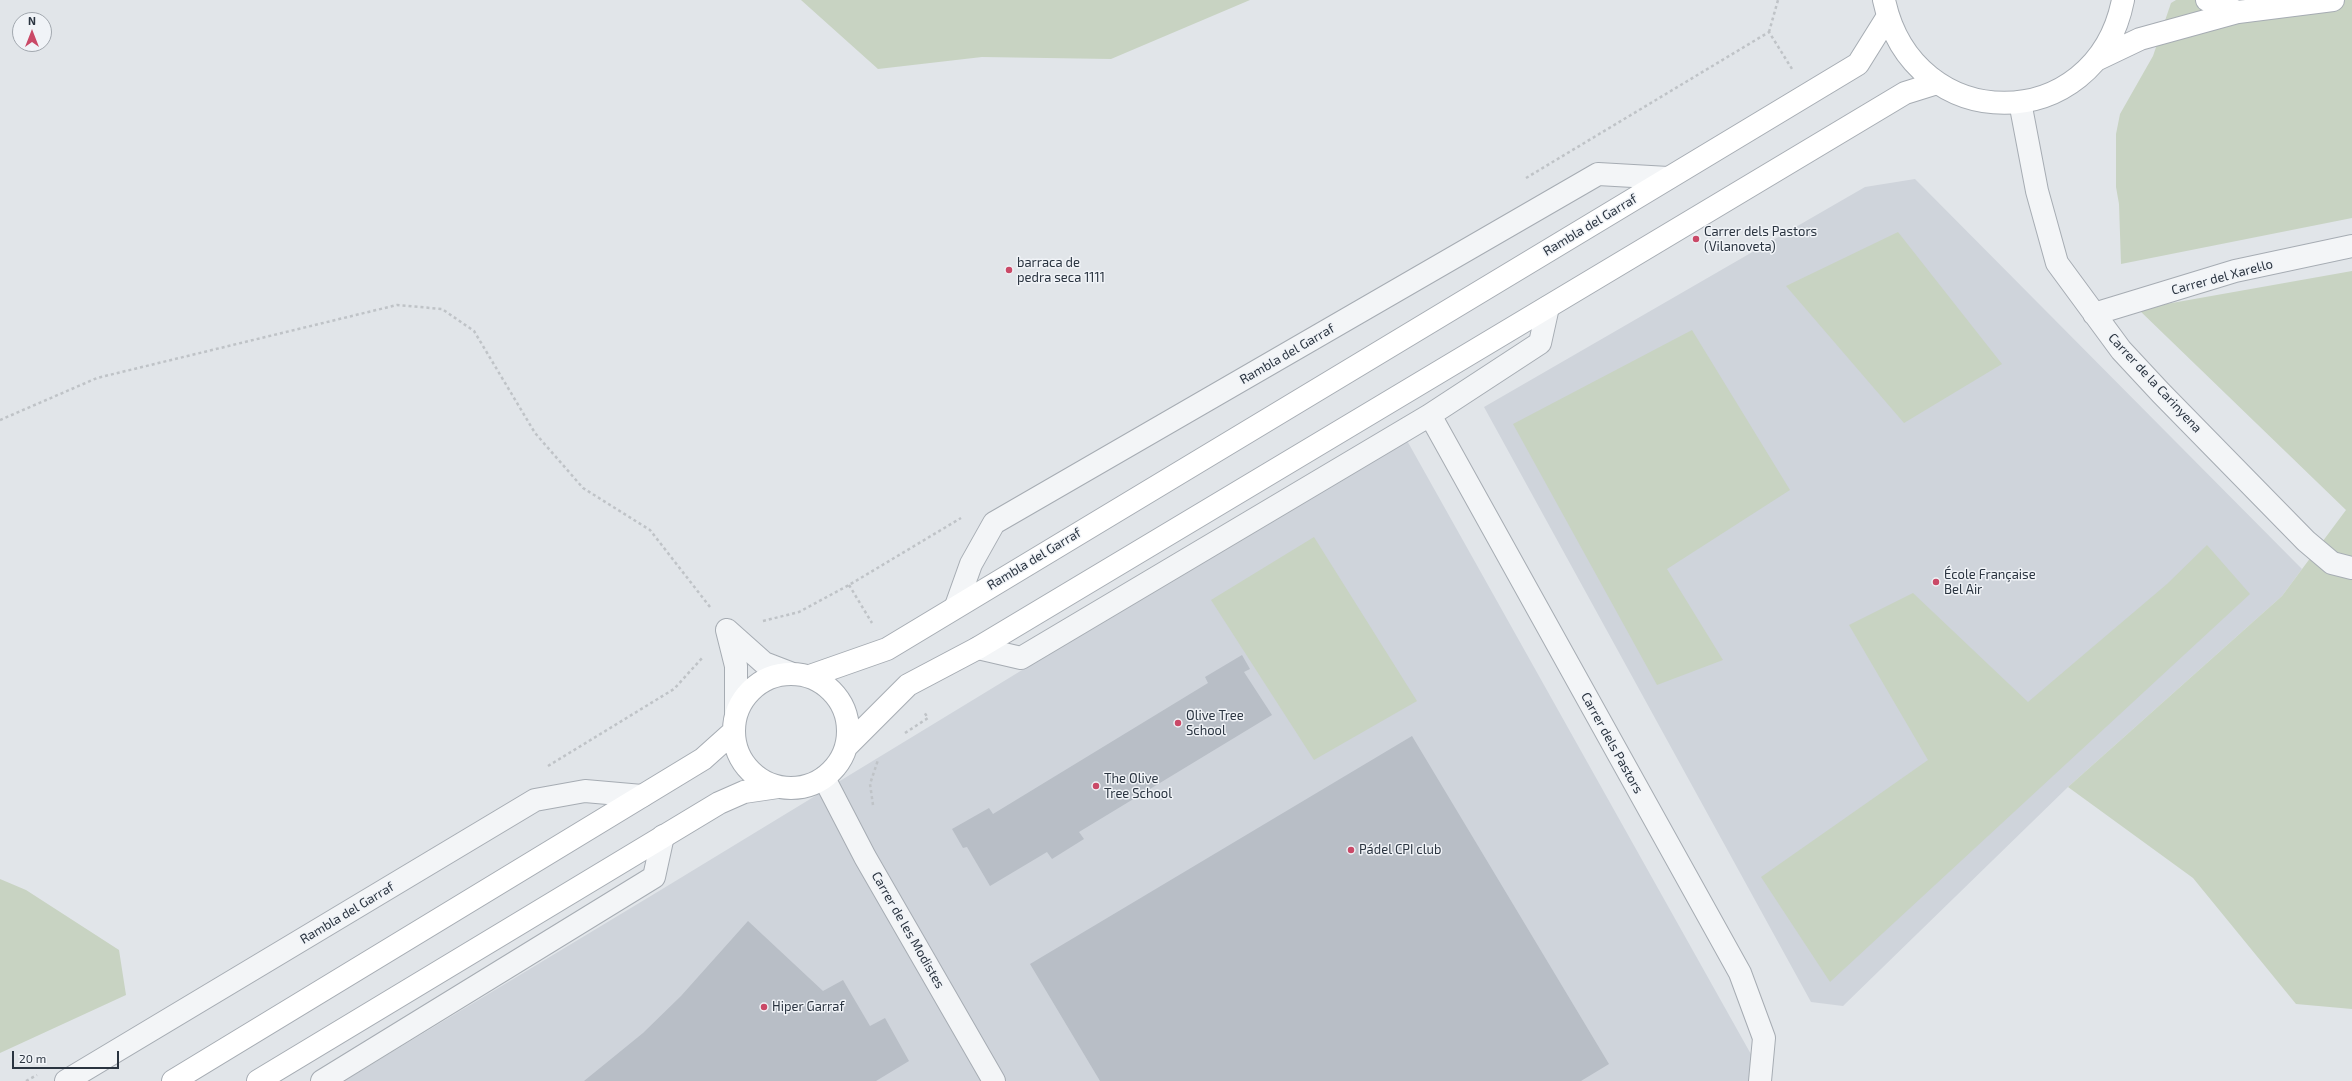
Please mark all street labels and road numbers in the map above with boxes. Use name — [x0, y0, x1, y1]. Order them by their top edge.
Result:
street label: Rambla del Garraf — [1540, 191, 1640, 259]
street label: Carrer del Xarel·lo — [2170, 256, 2274, 298]
street label: Rambla del Garraf — [1237, 321, 1337, 387]
street label: Carrer de la Carinyena — [2105, 330, 2205, 436]
street label: Rambla del Garraf — [984, 525, 1084, 593]
street label: Carrer dels Pastors — [1578, 690, 1646, 796]
street label: Carrer de les Modistes — [868, 869, 948, 991]
street label: Rambla del Garraf — [297, 879, 397, 947]

